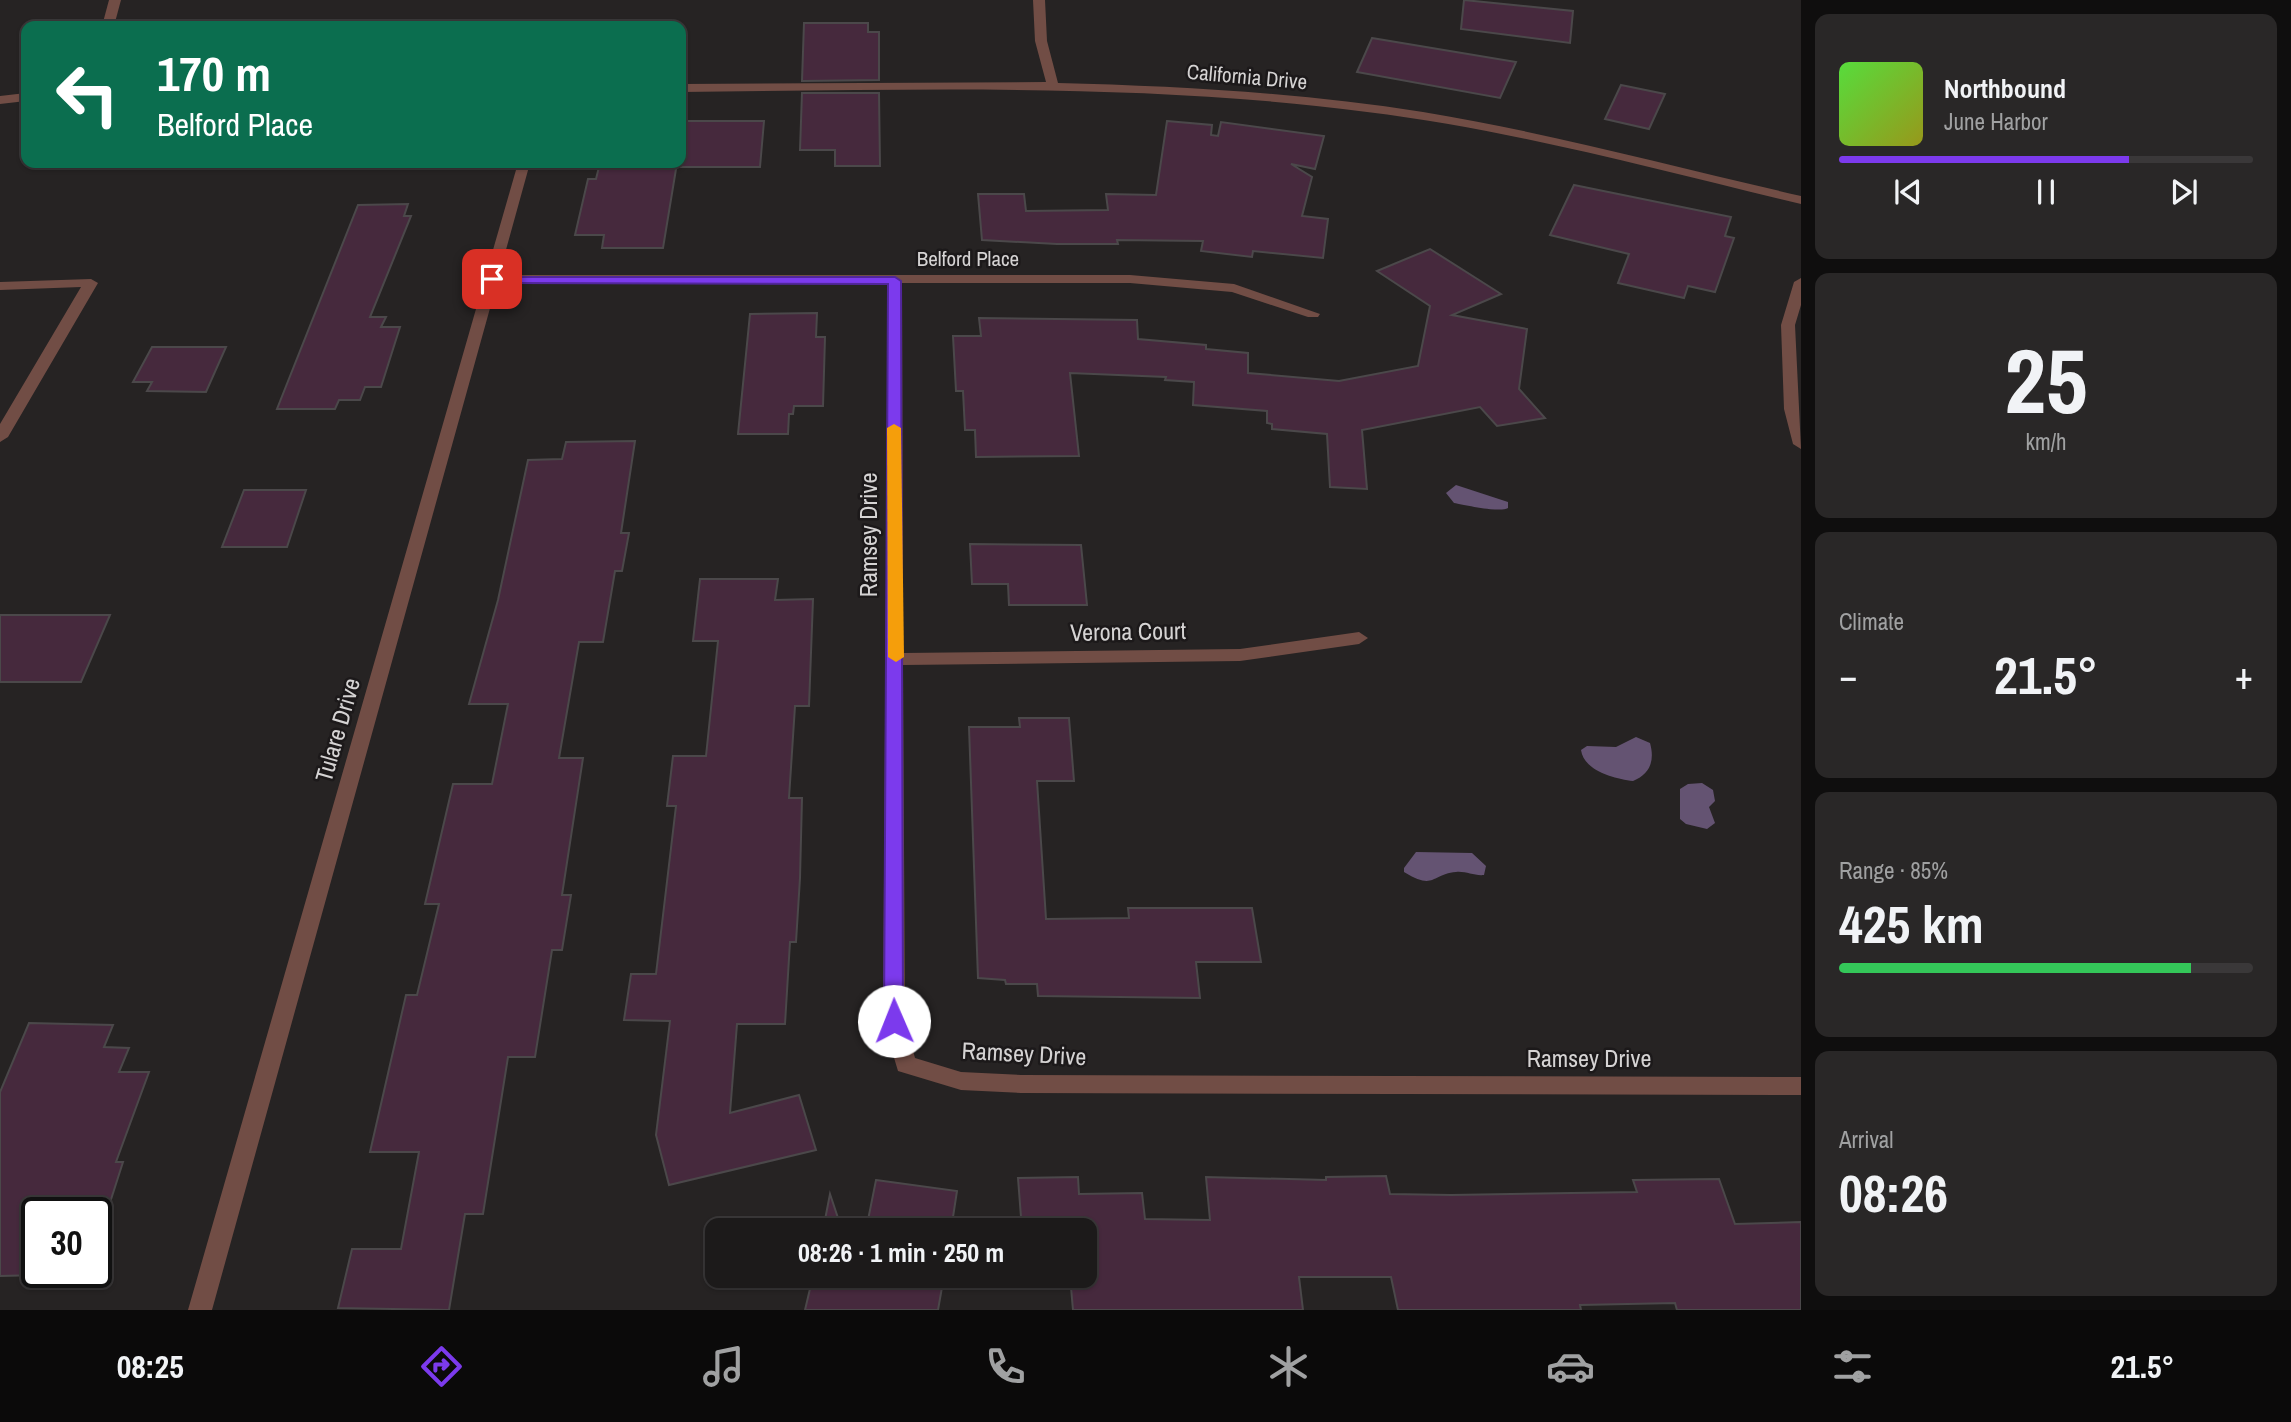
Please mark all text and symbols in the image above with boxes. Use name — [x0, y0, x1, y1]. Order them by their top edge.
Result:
text: 170 m — [157, 40, 271, 106]
icon: left — [42, 49, 133, 140]
street label: California Drive — [1186, 57, 1308, 96]
text: Northbound — [1944, 71, 2066, 106]
text: Belford Place — [157, 103, 313, 146]
text: June Harbor — [1944, 106, 2048, 137]
icon: previous — [1889, 173, 1927, 211]
icon: pause — [2027, 173, 2065, 211]
icon: next — [2165, 173, 2203, 211]
street label: Belford Place — [917, 244, 1019, 273]
pin — [462, 249, 522, 309]
icon: arrive — [473, 260, 511, 298]
text: 25 — [2005, 319, 2088, 441]
text: km/h — [2026, 426, 2066, 457]
street label: Ramsey Drive — [852, 473, 884, 597]
text: Climate — [1839, 606, 1904, 637]
street label: Verona Court — [1070, 614, 1187, 648]
text: 21.5° — [1994, 640, 2098, 710]
text: − — [1839, 650, 1857, 701]
text: + — [2235, 650, 2253, 701]
street label: Tulare Drive — [307, 674, 367, 785]
text: Range · 85% — [1839, 855, 1948, 886]
text: 425 km — [1839, 889, 1984, 959]
position arrow — [857, 984, 931, 1058]
street label: Ramsey Drive — [961, 1034, 1087, 1072]
street label: Ramsey Drive — [1527, 1042, 1651, 1074]
text: Arrival — [1839, 1124, 1894, 1155]
text: 08:26 — [1839, 1158, 1948, 1228]
speed limit sign: 30 — [21, 1197, 112, 1288]
text: 08:26 · 1 min · 250 m — [798, 1235, 1004, 1270]
icon: directions — [417, 1342, 466, 1391]
icon: music — [699, 1342, 748, 1391]
icon: phone — [981, 1342, 1030, 1391]
icon: climate — [1264, 1342, 1313, 1391]
icon: car — [1546, 1342, 1595, 1391]
icon: filters — [1828, 1342, 1877, 1391]
text: 08:25 — [117, 1345, 184, 1388]
text: 21.5° — [2110, 1345, 2174, 1388]

